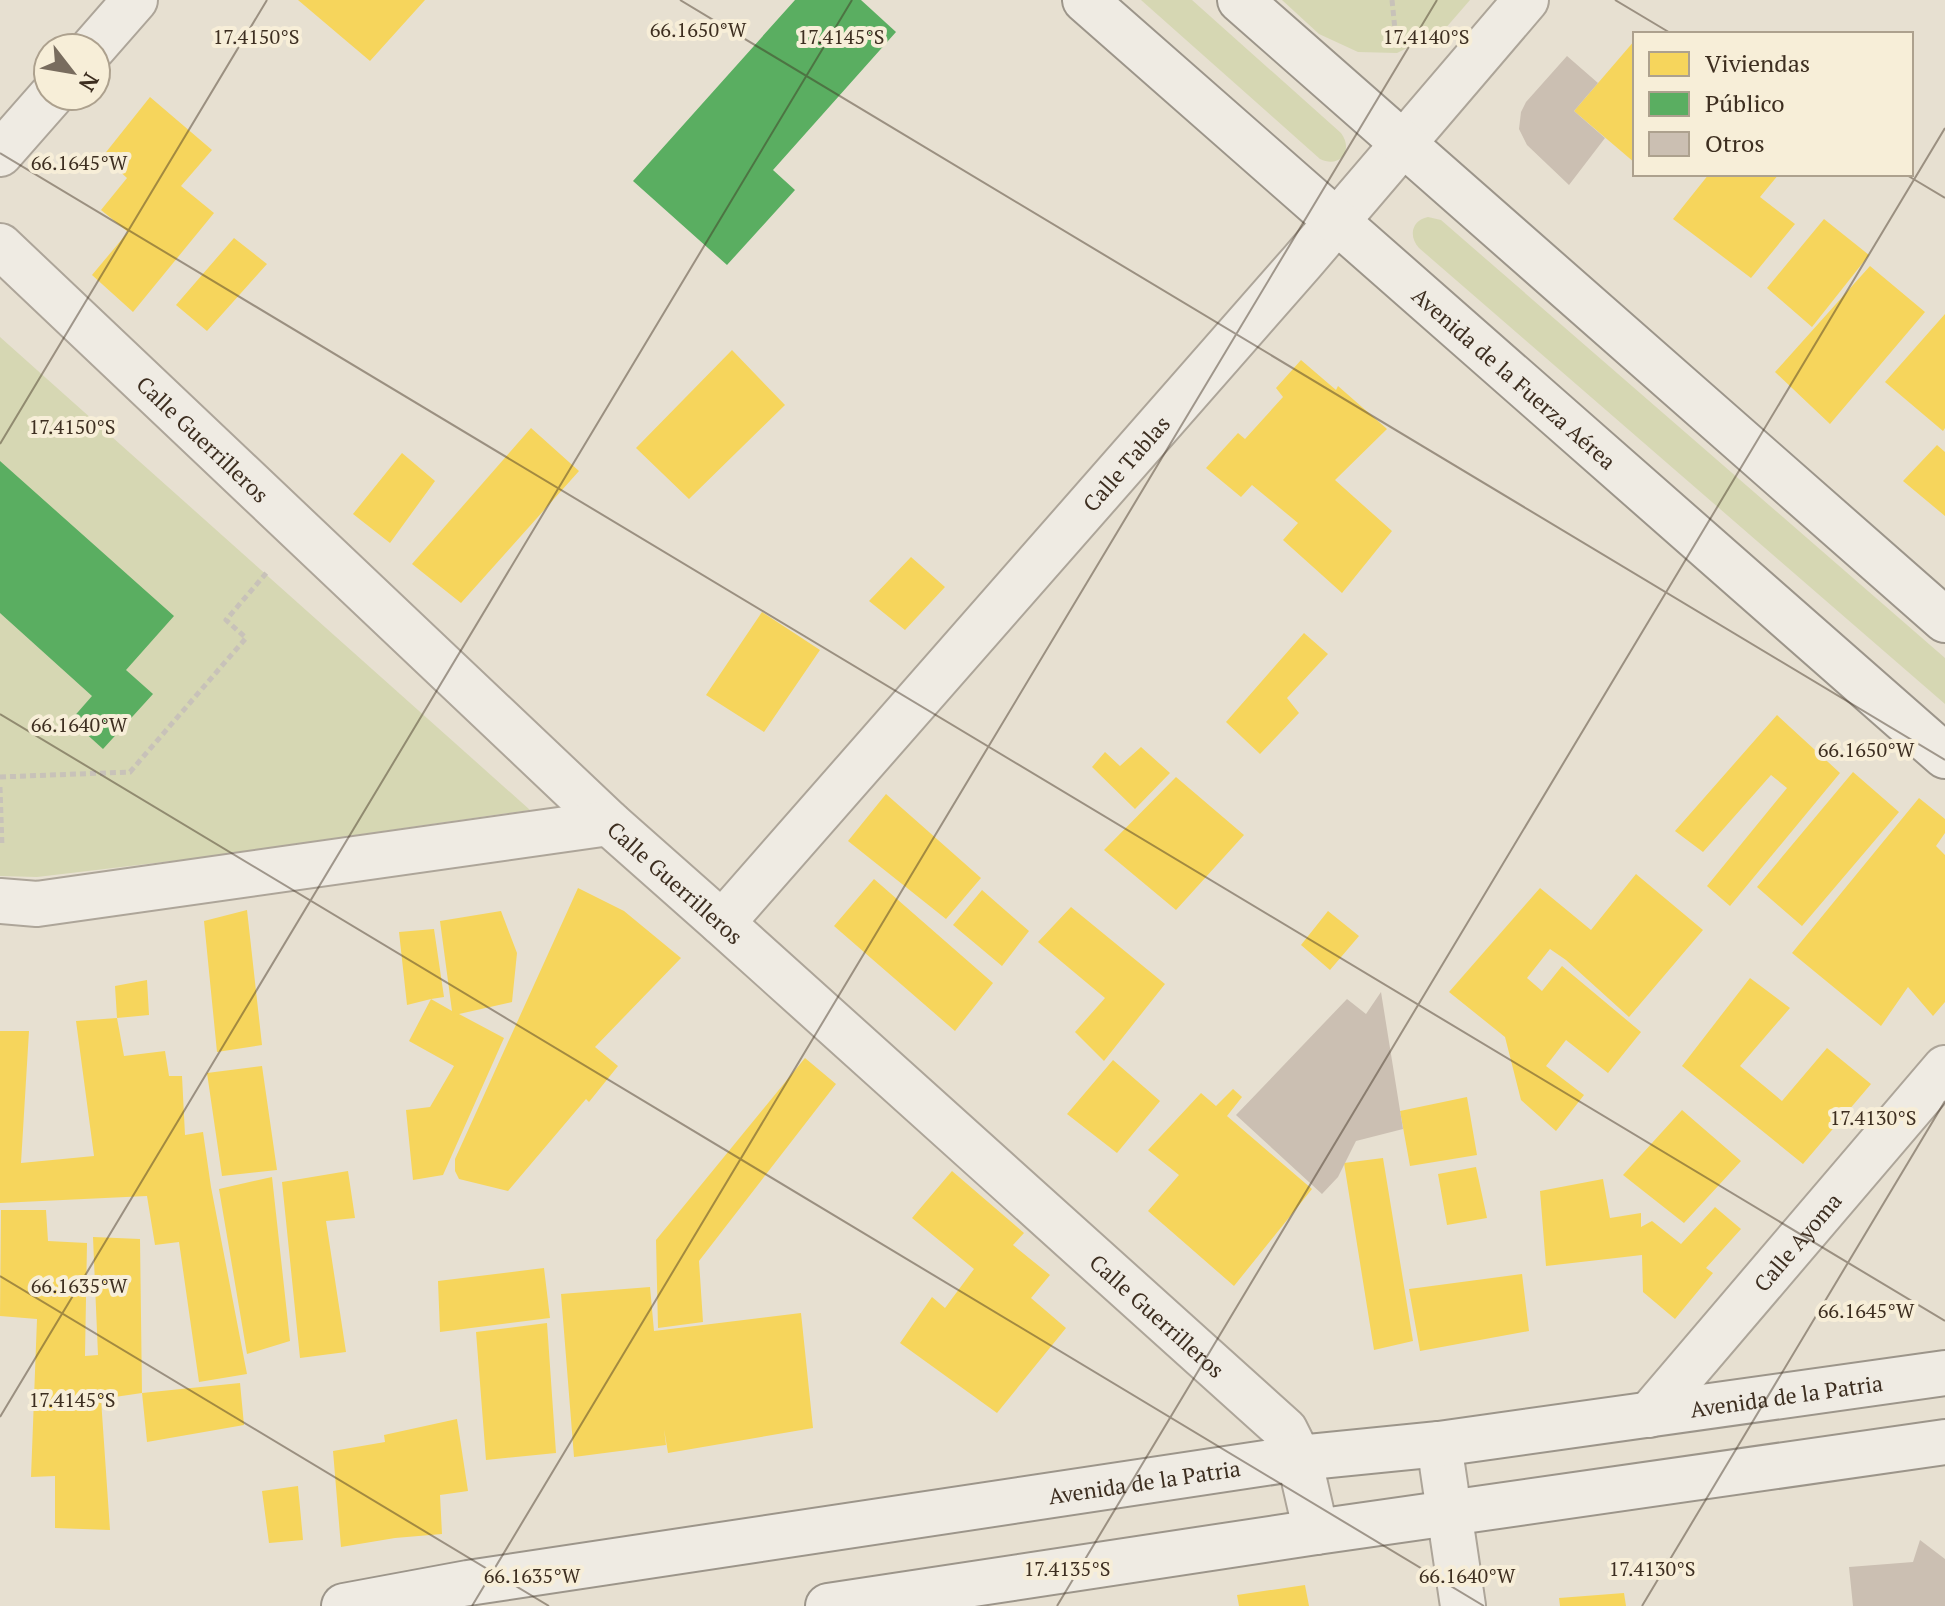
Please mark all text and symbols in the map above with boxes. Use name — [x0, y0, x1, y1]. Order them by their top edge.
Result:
text: 66.1650°W — [650, 16, 747, 43]
text: 17.4150°S — [213, 23, 299, 50]
text: 17.4145°S — [798, 23, 884, 50]
text: 17.4140°S — [1383, 23, 1469, 50]
north arrow — [32, 32, 112, 112]
legend — [1633, 32, 1913, 176]
text: Viviendas — [1705, 47, 1810, 79]
text: N — [73, 68, 106, 97]
text: Público — [1705, 87, 1785, 119]
text: Otros — [1705, 127, 1765, 159]
text: 66.1645°W — [31, 149, 128, 176]
street label: Avenida de la Fuerza Aérea — [1407, 280, 1623, 475]
street label: Calle Guerrilleros — [131, 369, 276, 508]
street label: Calle Tablas — [1076, 409, 1176, 517]
text: 17.4150°S — [29, 413, 115, 440]
text: 66.1640°W — [31, 711, 128, 738]
text: 66.1650°W — [1818, 736, 1915, 763]
street label: Calle Guerrilleros — [602, 814, 750, 950]
text: 17.4130°S — [1830, 1104, 1916, 1131]
street label: Calle Ayoma — [1747, 1186, 1847, 1297]
street label: Calle Guerrilleros — [1084, 1247, 1231, 1384]
text: 66.1635°W — [31, 1272, 128, 1299]
text: 66.1645°W — [1818, 1297, 1915, 1324]
street label: Avenida de la Patria — [1688, 1367, 1885, 1423]
text: 17.4145°S — [29, 1386, 115, 1413]
street label: Avenida de la Patria — [1046, 1453, 1242, 1510]
text: 17.4135°S — [1024, 1555, 1110, 1582]
text: 17.4130°S — [1609, 1555, 1695, 1582]
text: 66.1635°W — [484, 1562, 581, 1589]
text: 66.1640°W — [1419, 1562, 1516, 1589]

